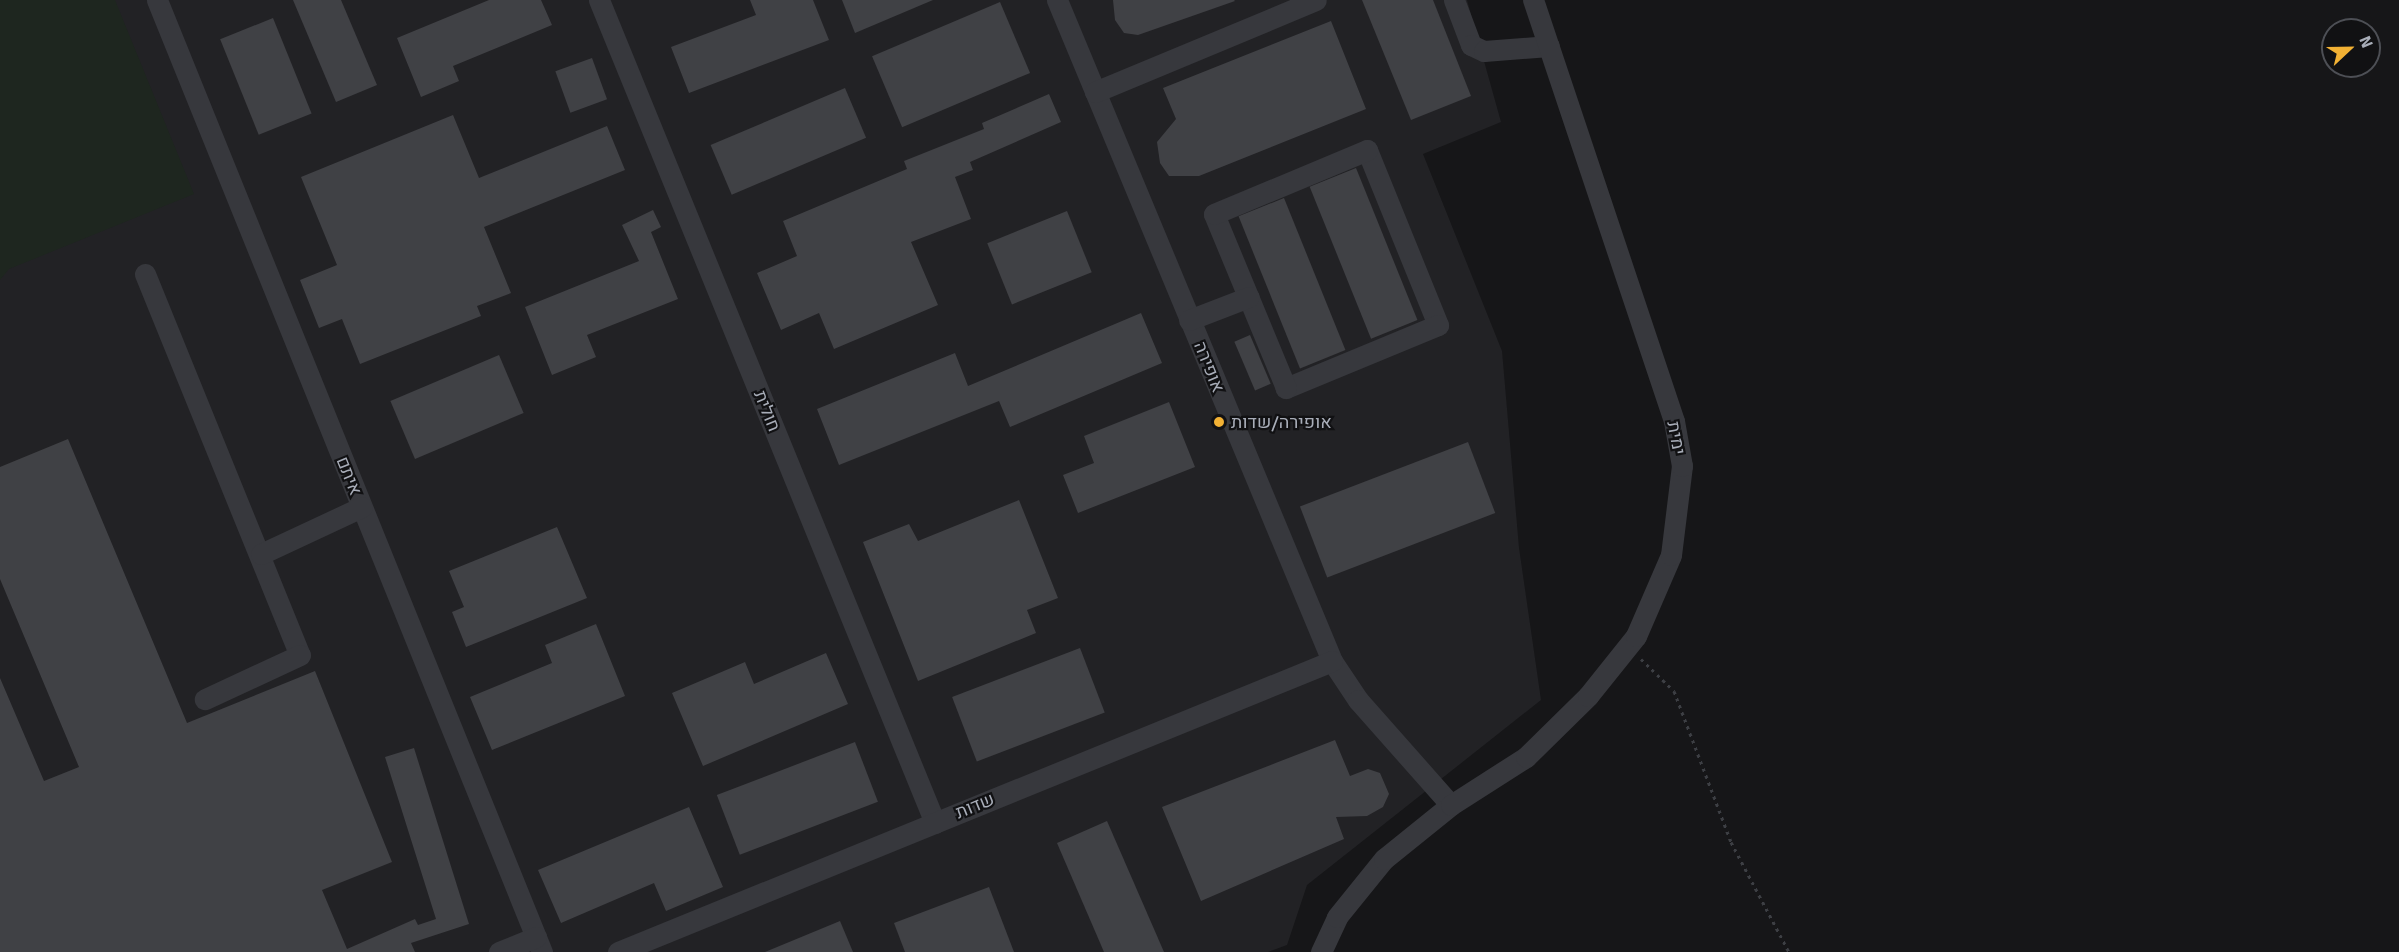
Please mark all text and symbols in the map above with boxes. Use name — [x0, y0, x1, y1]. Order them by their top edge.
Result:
north arrow — [2321, 18, 2381, 78]
text: N — [2354, 33, 2377, 51]
street label: אופירה — [1189, 338, 1229, 396]
street label: חולית — [749, 387, 785, 435]
place label: אופירה/שדות — [1231, 411, 1332, 433]
marker: אופירה/שדות — [1212, 415, 1226, 429]
street label: ימית — [1662, 419, 1690, 457]
street label: איתם — [332, 454, 366, 498]
street label: שדות — [952, 788, 998, 824]

